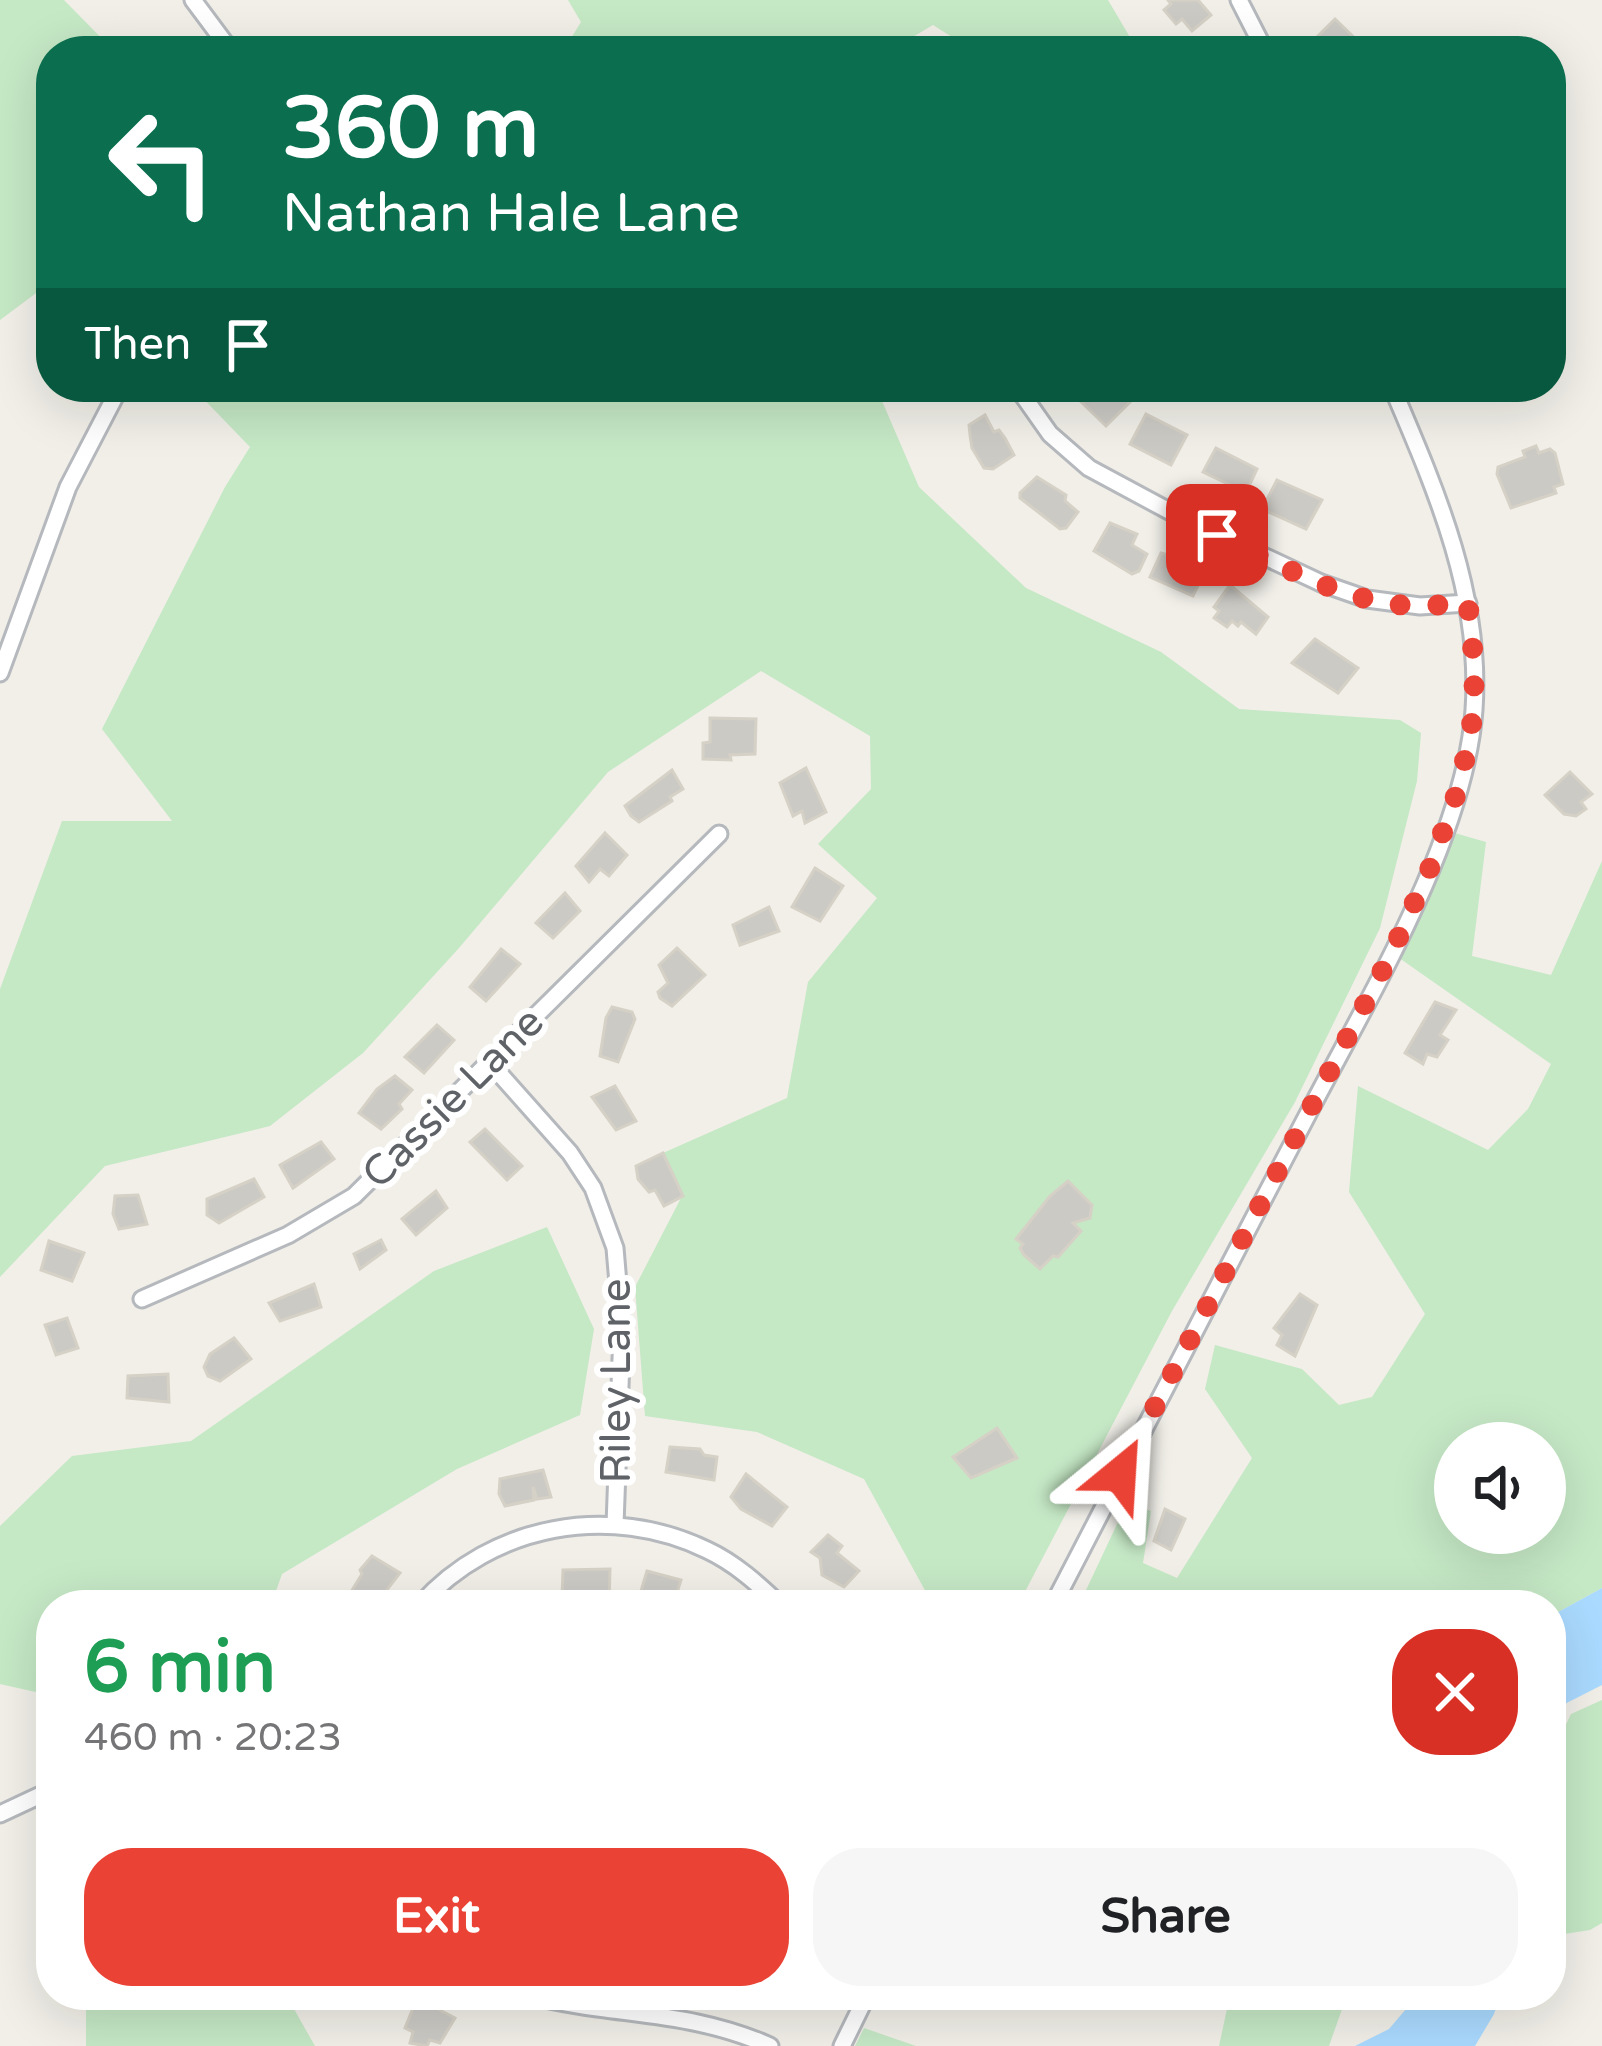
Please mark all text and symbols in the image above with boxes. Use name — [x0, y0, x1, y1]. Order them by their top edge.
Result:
text: 360 m — [282, 79, 539, 180]
icon: left — [84, 84, 240, 240]
text: Nathan Hale Lane — [282, 181, 740, 246]
icon: arrive — [215, 312, 281, 378]
text: Then — [84, 318, 191, 372]
pin — [1166, 484, 1268, 586]
icon: arrive — [1184, 502, 1250, 568]
street label: Cassie Lane — [352, 997, 554, 1199]
street label: Riley Lane — [591, 1278, 642, 1484]
position arrow — [1057, 1411, 1183, 1537]
map controls — [1434, 1422, 1566, 1554]
button: sound — [1434, 1422, 1566, 1554]
text: 6 min — [84, 1625, 276, 1712]
button: close — [1392, 1629, 1518, 1755]
text: 460 m · 20:23 — [84, 1714, 342, 1761]
button: Exit — [84, 1848, 789, 1986]
button: Share — [813, 1848, 1518, 1986]

